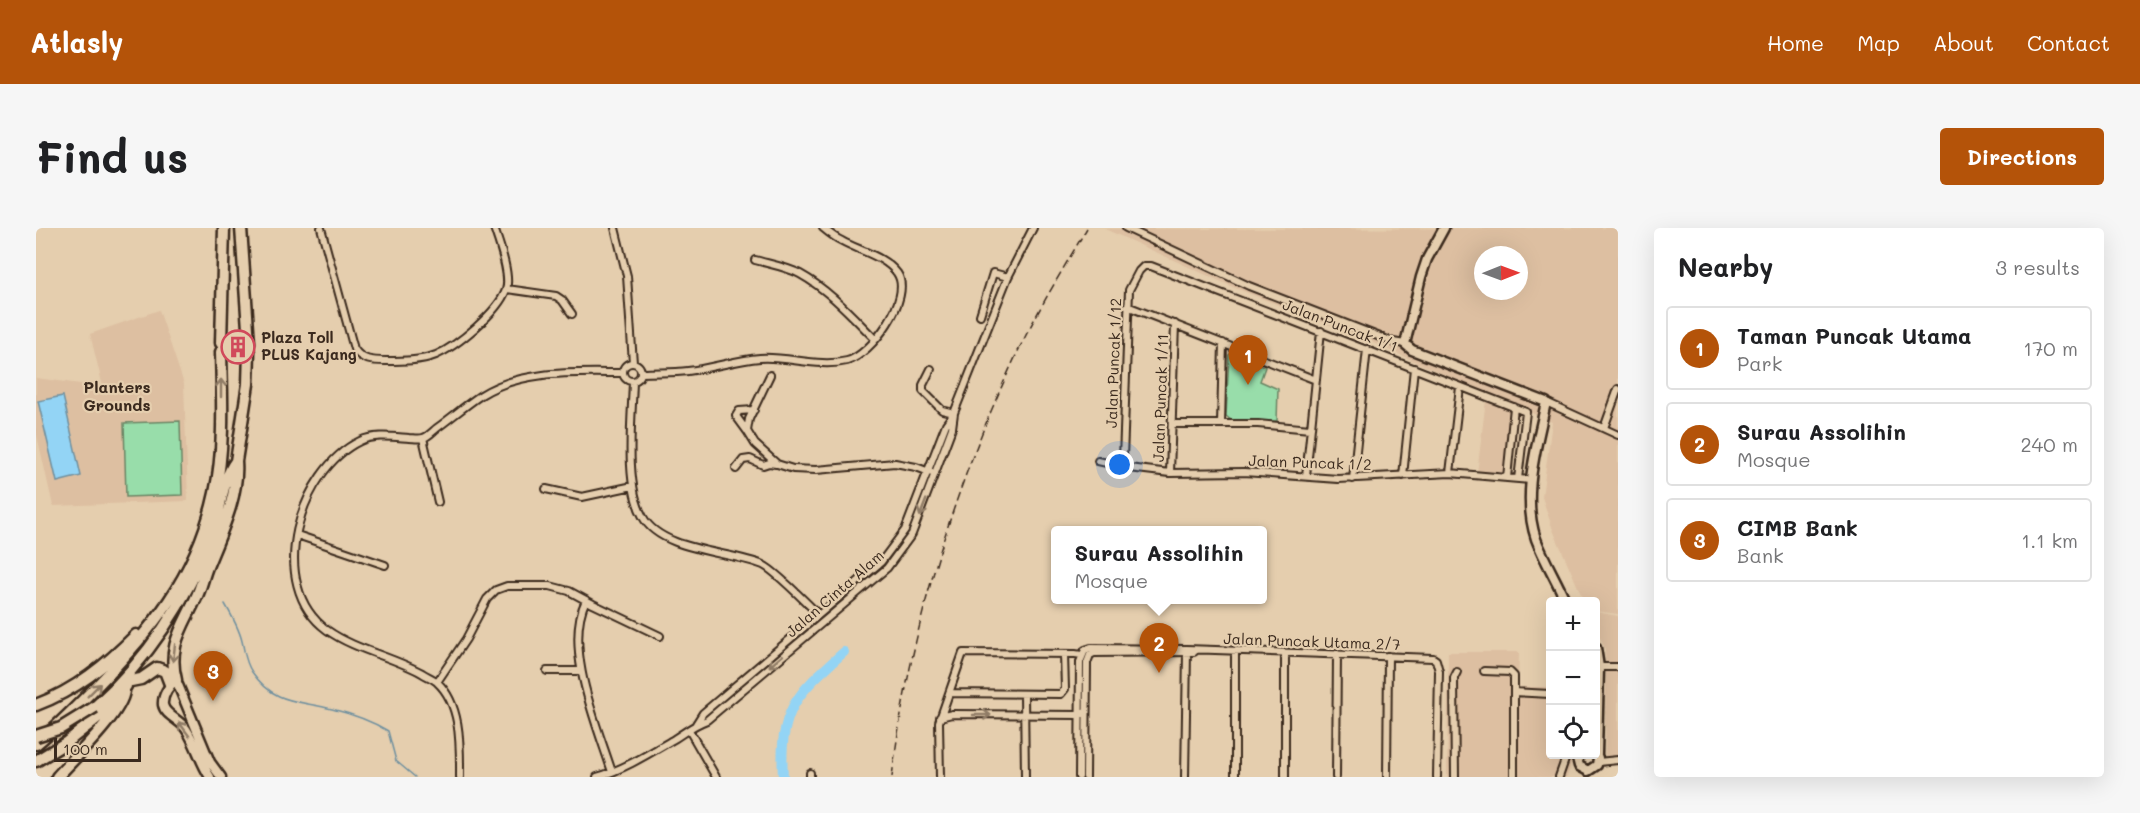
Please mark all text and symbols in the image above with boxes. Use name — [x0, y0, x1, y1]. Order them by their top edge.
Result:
text: Atlasly — [30, 24, 124, 60]
text: Home — [1767, 29, 1824, 56]
text: Map — [1857, 29, 1900, 56]
text: About — [1933, 29, 1994, 56]
text: Contact — [2027, 29, 2110, 56]
button: Directions — [1940, 128, 2104, 185]
text: Find us — [36, 129, 188, 184]
north arrow — [1474, 246, 1528, 300]
text: Nearby — [1678, 250, 1773, 284]
text: 3 results — [1995, 254, 2080, 280]
street label: Jalan Puncak 1/1 — [1280, 294, 1401, 356]
street label: Jalan Puncak 1/12 — [1101, 298, 1125, 428]
text: Taman Puncak Utama — [1737, 321, 1971, 350]
place label: Plaza Toll PLUS Kajang — [261, 327, 357, 364]
building icon: Plaza Toll PLUS Kajang — [220, 329, 256, 365]
street label: Jalan Puncak 1/11 — [1148, 333, 1172, 462]
text: 1 — [1695, 335, 1704, 361]
text: 170 m — [2023, 335, 2078, 361]
pin: 1 — [1228, 336, 1268, 385]
text: Park — [1737, 350, 1782, 376]
district label: Planters Grounds — [83, 376, 151, 415]
one-way arrow — [215, 378, 227, 398]
text: Surau Assolihin — [1737, 417, 1906, 446]
text: 2 — [1694, 431, 1705, 457]
text: 240 m — [2020, 431, 2078, 457]
text: Mosque — [1737, 446, 1811, 472]
your location — [1105, 450, 1134, 479]
street label: Jalan Puncak 1/2 — [1248, 450, 1372, 474]
one-way arrow — [916, 498, 927, 517]
text: CIMB Bank — [1737, 513, 1858, 542]
popup — [1051, 526, 1267, 604]
text: 3 — [1694, 527, 1706, 553]
text: 1.1 km — [2021, 527, 2078, 553]
text: Surau Assolihin — [1075, 538, 1243, 567]
text: Bank — [1737, 542, 1784, 568]
street label: Jalan Cinta Alam — [781, 545, 888, 641]
text: Mosque — [1075, 567, 1148, 593]
map controls — [1546, 597, 1600, 759]
button: + — [1546, 597, 1600, 651]
pin: 2 — [1140, 624, 1178, 673]
street label: Jalan Puncak Utama 2/7 — [1223, 628, 1401, 654]
one-way arrow — [168, 643, 179, 662]
button: − — [1546, 651, 1600, 705]
pin: 3 — [194, 652, 232, 701]
one-way arrow — [768, 655, 784, 668]
one-way arrow — [86, 682, 101, 697]
button: locate — [1546, 705, 1600, 759]
one-way arrow — [971, 709, 991, 721]
one-way arrow — [178, 721, 190, 737]
scale bar — [54, 735, 141, 762]
text: 100 m — [63, 738, 108, 759]

